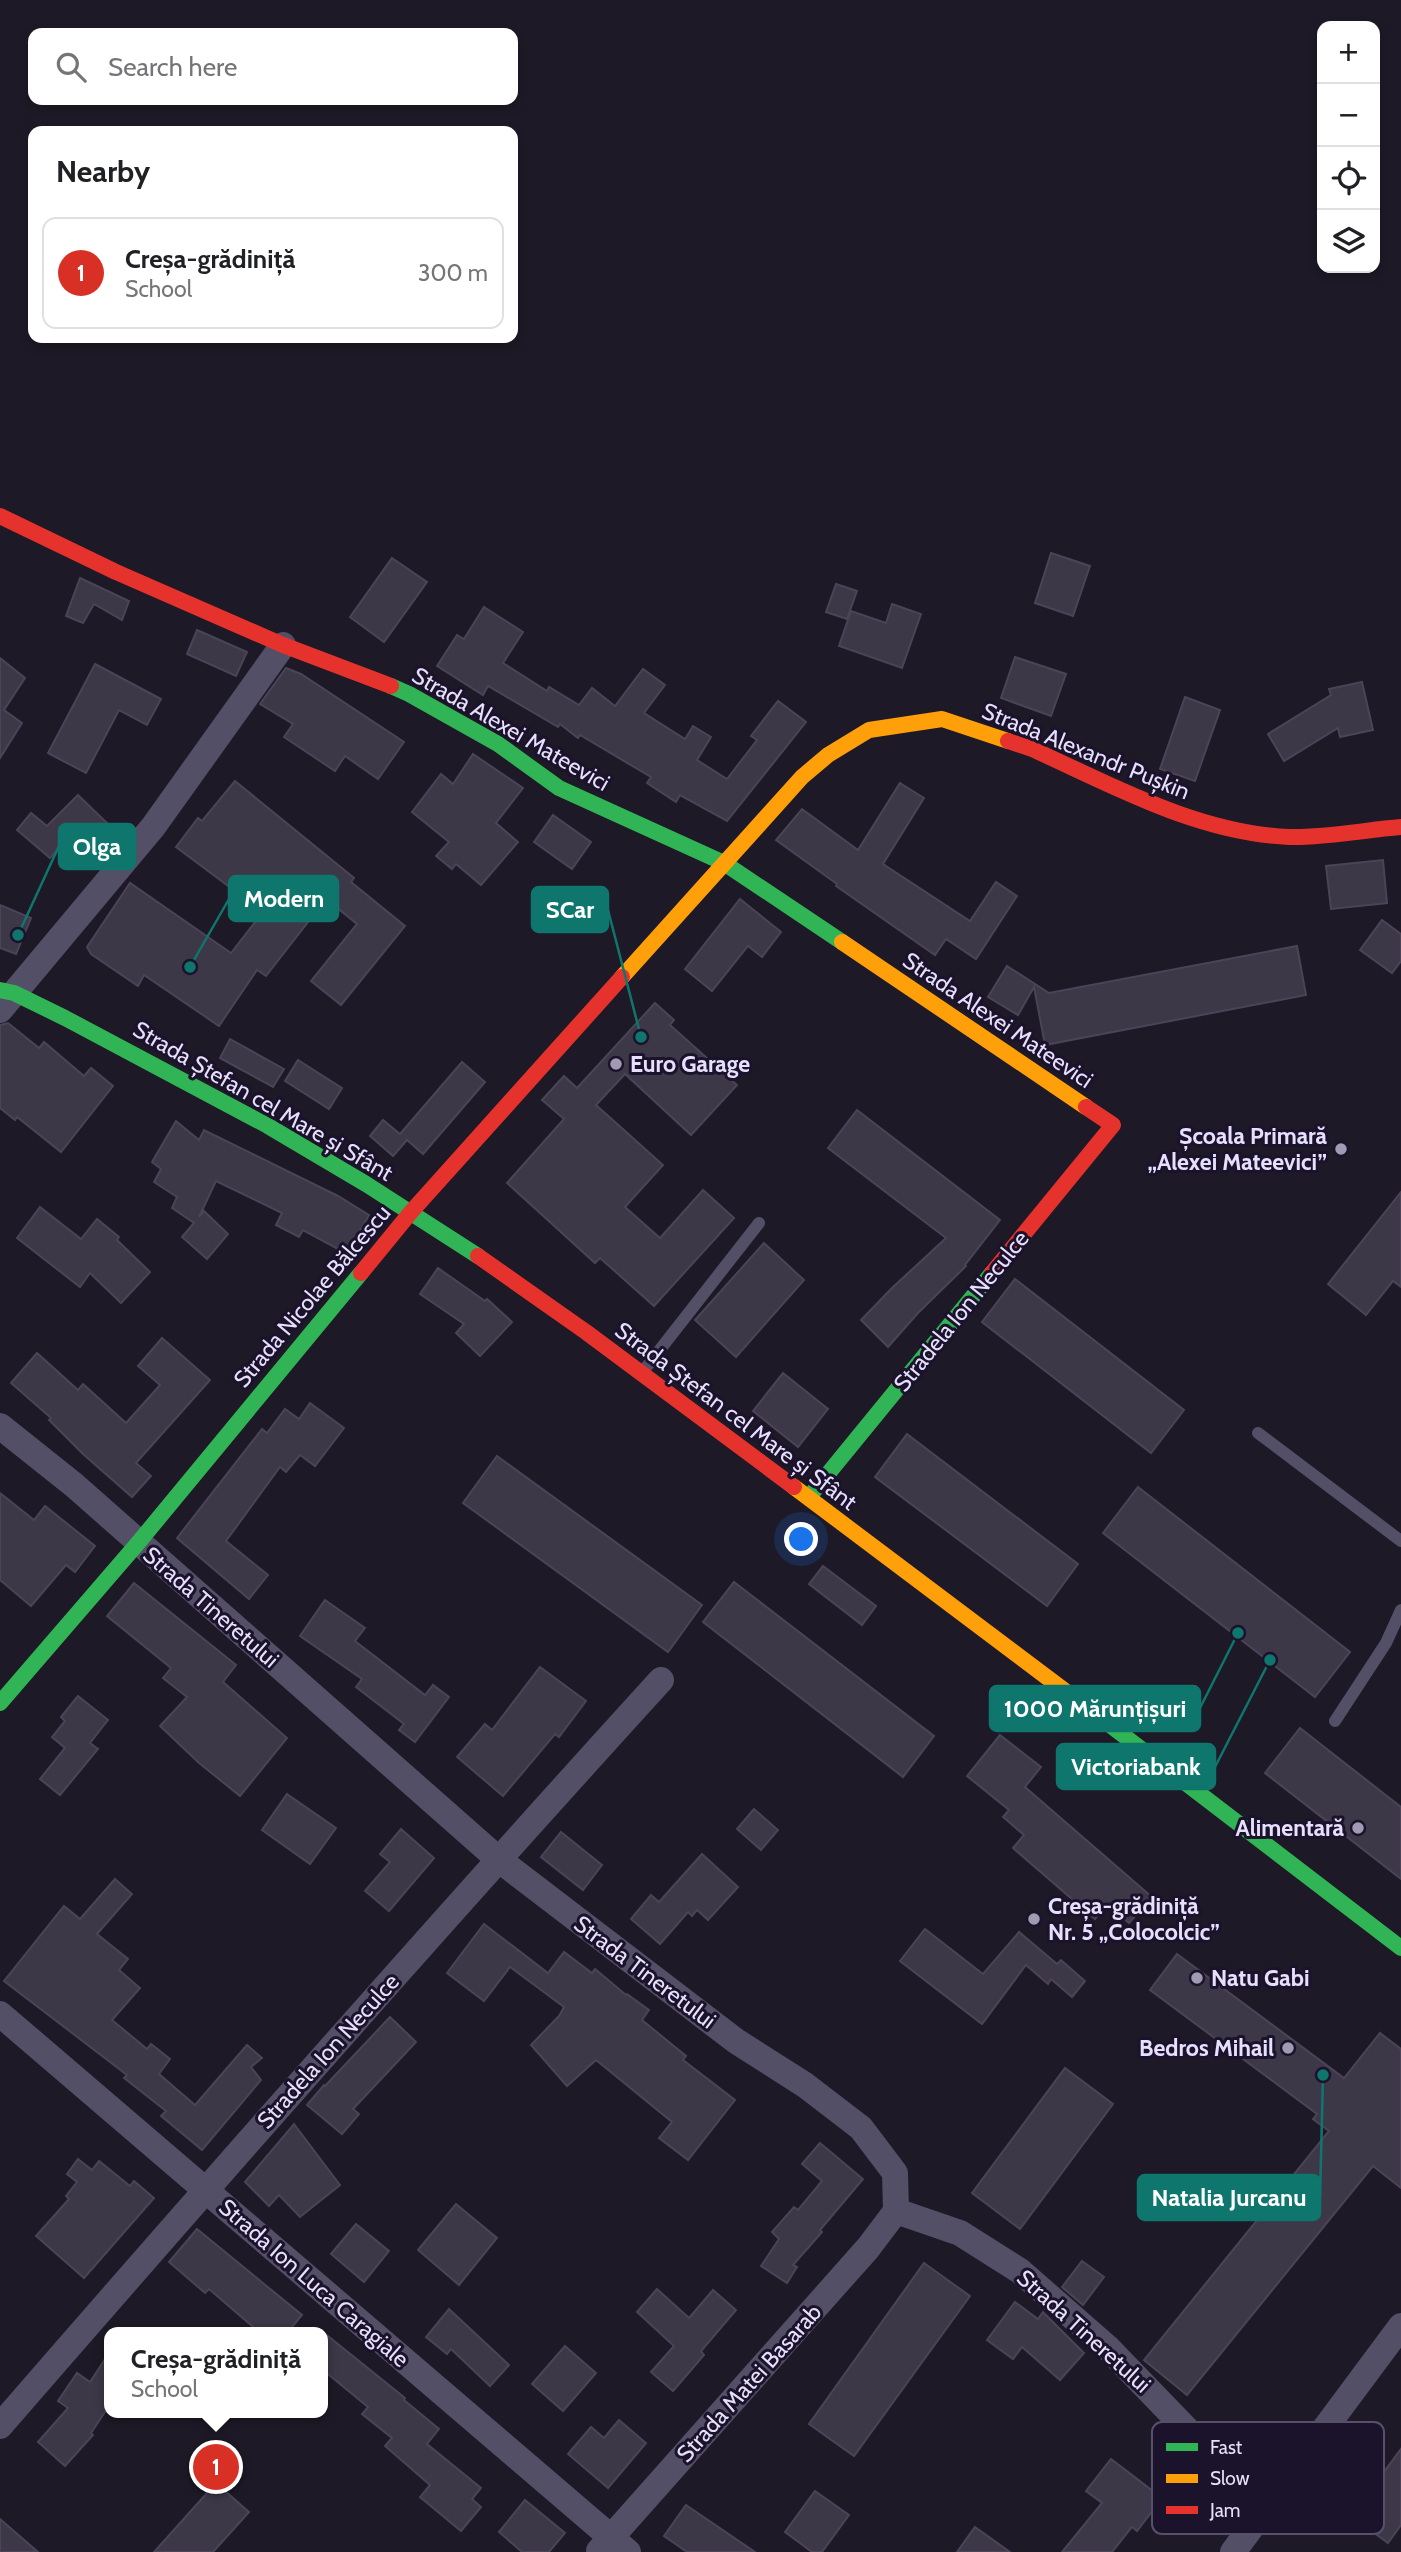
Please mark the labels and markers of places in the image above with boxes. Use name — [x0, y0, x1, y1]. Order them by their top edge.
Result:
callout: Olga — [59, 824, 135, 869]
callout: Modern — [229, 876, 338, 921]
callout: SCar — [532, 887, 608, 932]
place label: Euro Garage — [630, 1050, 750, 1078]
marker: Euro Garage — [608, 1056, 624, 1072]
place label: Școala Primară „Alexei Mateevici” — [1147, 1122, 1328, 1176]
marker: Școala Primară „Alexei Mateevici” — [1333, 1141, 1349, 1157]
callout: 1000 Mărunțișuri — [990, 1686, 1200, 1731]
callout: Victoriabank — [1057, 1744, 1215, 1789]
place label: Alimentară — [1236, 1814, 1345, 1842]
marker: Alimentară — [1350, 1820, 1366, 1836]
place label: Creșa-grădiniță Nr. 5 „Colocolcic” — [1048, 1892, 1220, 1946]
marker: Creșa-grădiniță Nr. 5 „Colocolcic” — [1026, 1911, 1042, 1927]
place label: Natu Gabi — [1211, 1964, 1309, 1992]
marker: Natu Gabi — [1189, 1970, 1205, 1986]
place label: Bedros Mihail — [1139, 2034, 1274, 2062]
marker: Bedros Mihail — [1280, 2040, 1296, 2056]
callout: Natalia Jurcanu — [1138, 2175, 1320, 2220]
pin: 1 — [193, 2441, 239, 2493]

